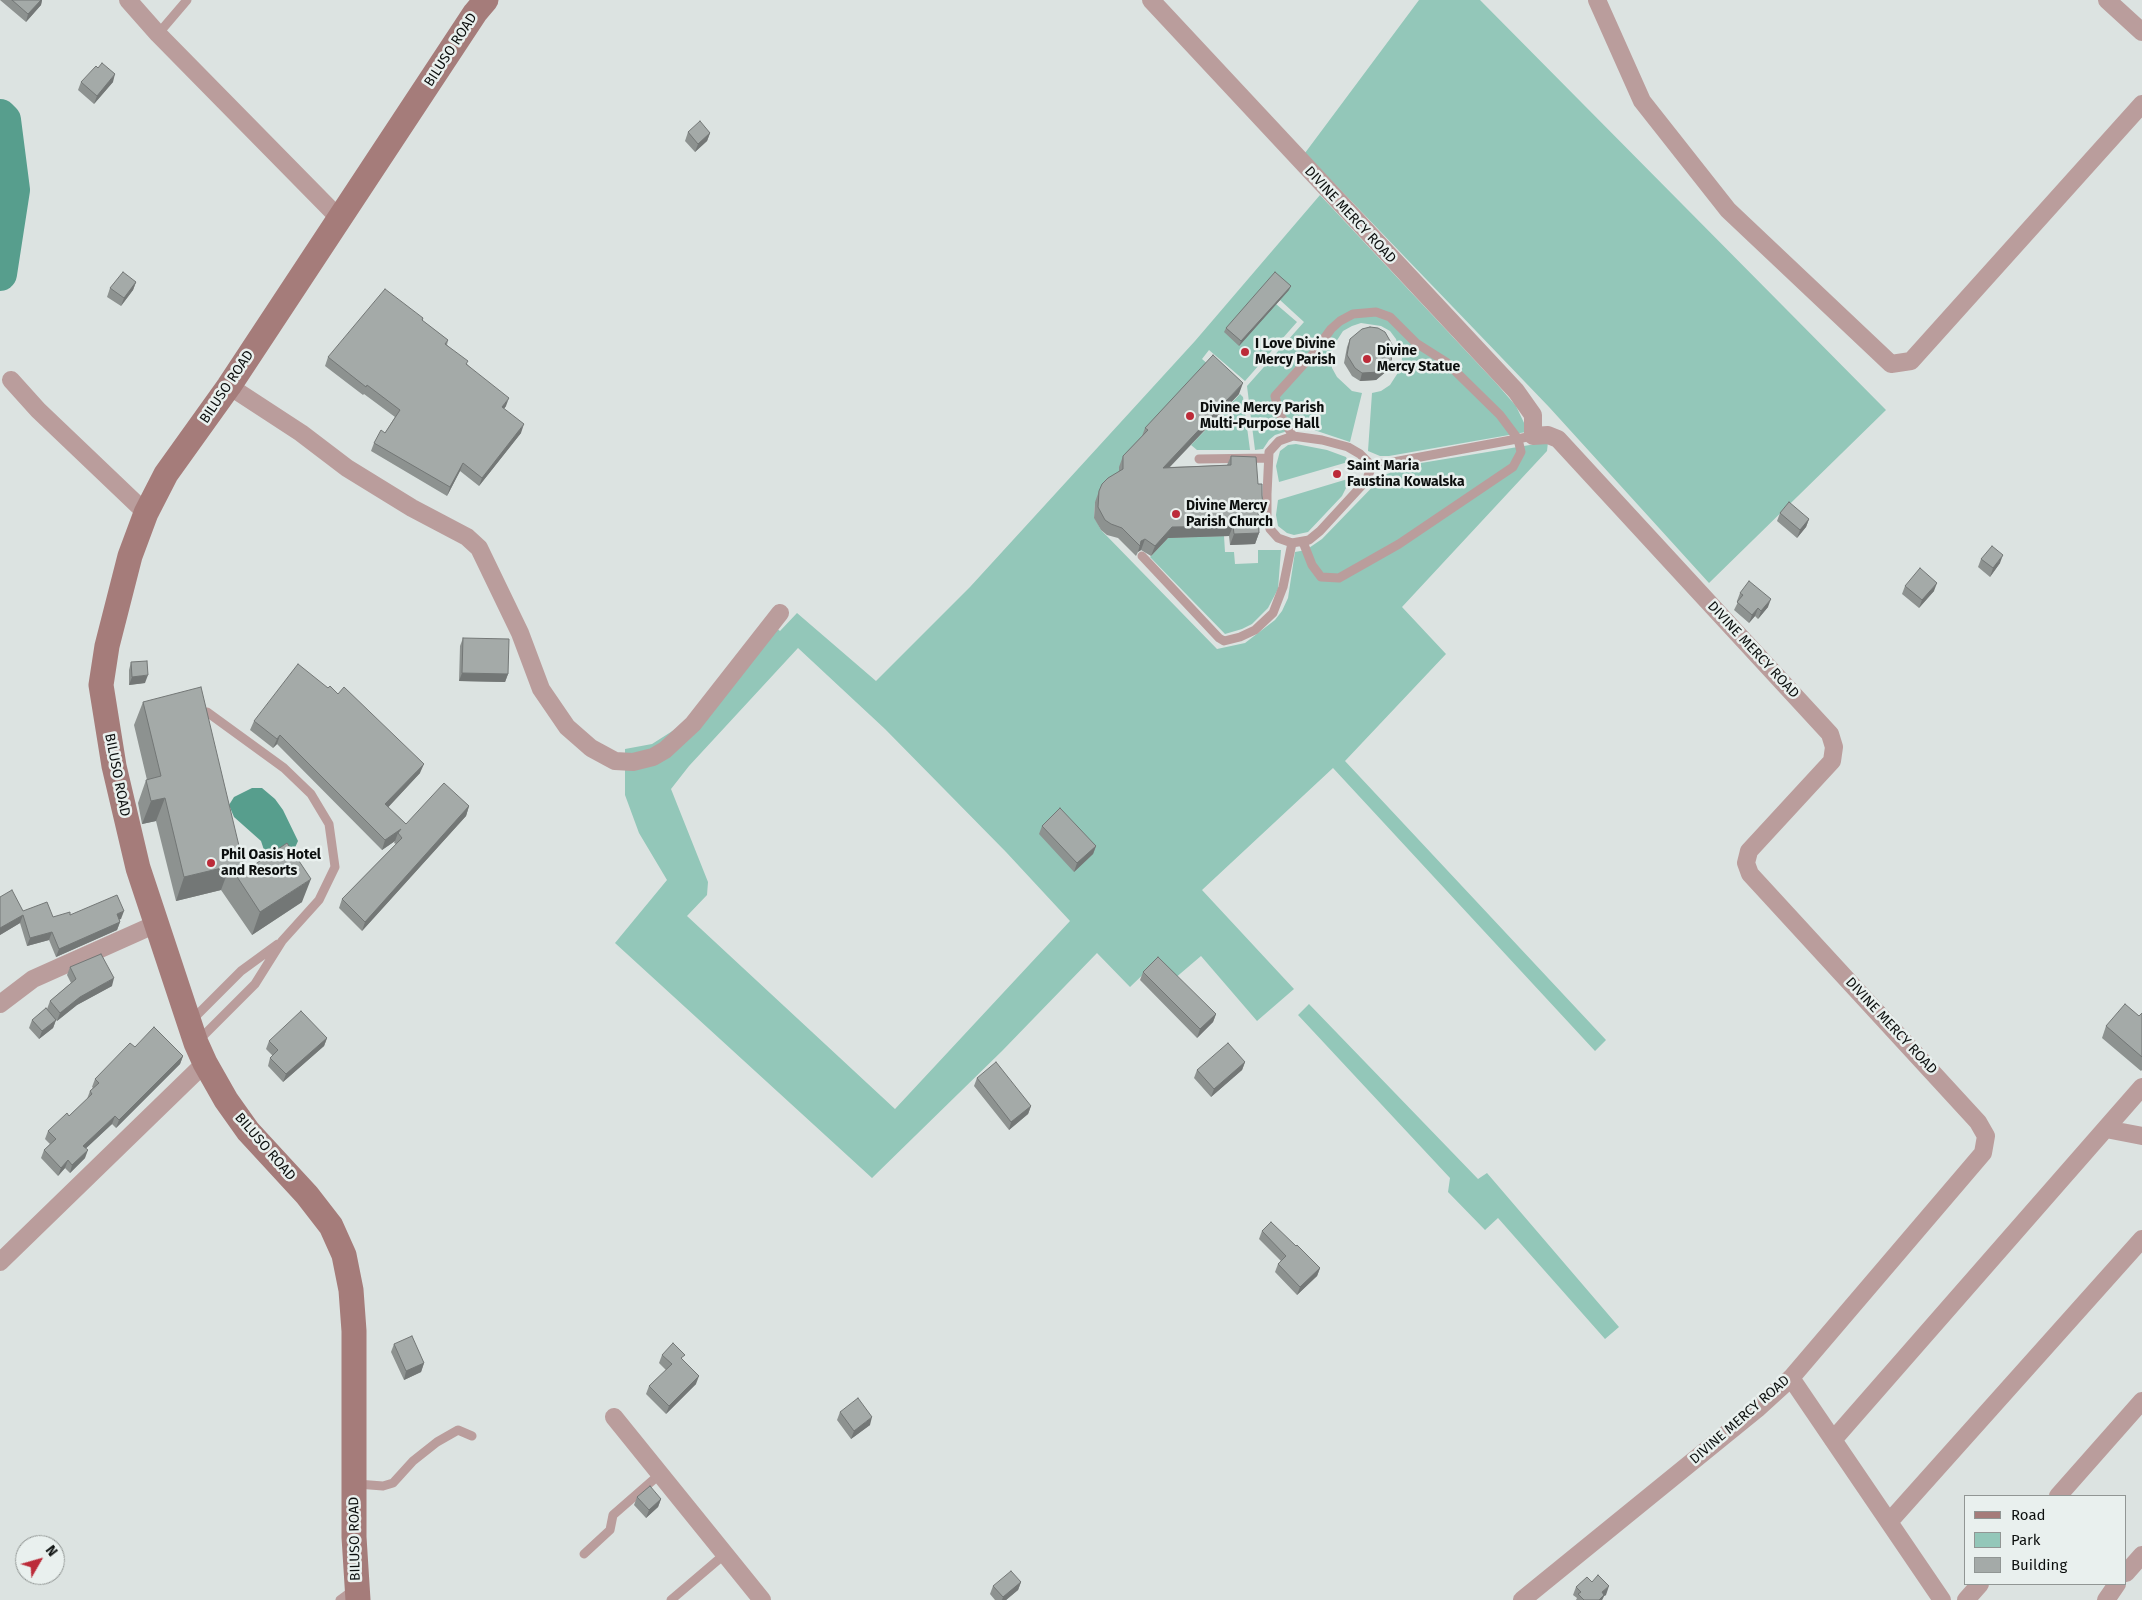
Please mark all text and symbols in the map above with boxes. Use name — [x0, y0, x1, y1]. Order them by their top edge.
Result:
street label: BILUSO ROAD — [421, 10, 481, 90]
street label: DIVINE MERCY ROAD — [1301, 163, 1399, 267]
place label: I Love Divine Mercy Parish — [1255, 336, 1336, 368]
place label: Divine Mercy Statue — [1377, 343, 1460, 376]
marker: I Love Divine Mercy Parish — [1239, 346, 1251, 358]
street label: BILUSO ROAD — [196, 347, 258, 427]
marker: Divine Mercy Statue — [1361, 353, 1373, 365]
place label: Divine Mercy Parish Multi-Purpose Hall — [1200, 400, 1324, 432]
marker: Divine Mercy Parish Multi-Purpose Hall — [1184, 410, 1196, 422]
place label: Saint Maria Faustina Kowalska — [1347, 458, 1465, 491]
marker: Saint Maria Faustina Kowalska — [1331, 468, 1343, 480]
place label: Divine Mercy Parish Church — [1186, 498, 1273, 530]
marker: Divine Mercy Parish Church — [1170, 508, 1182, 520]
street label: DIVINE MERCY ROAD — [1704, 598, 1802, 702]
street label: BILUSO ROAD — [101, 732, 133, 818]
place label: Phil Oasis Hotel and Resorts — [221, 847, 321, 880]
marker: Phil Oasis Hotel and Resorts — [205, 857, 217, 869]
street label: DIVINE MERCY ROAD — [1842, 974, 1940, 1078]
street label: BILUSO ROAD — [231, 1110, 299, 1184]
street label: DIVINE MERCY ROAD — [1687, 1372, 1793, 1468]
legend — [1964, 1495, 2127, 1585]
street label: BILUSO ROAD — [346, 1497, 364, 1581]
text: Road — [2011, 1506, 2046, 1524]
text: Park — [2011, 1531, 2041, 1549]
north arrow — [15, 1535, 65, 1585]
text: N — [42, 1542, 61, 1560]
text: Building — [2011, 1556, 2067, 1574]

